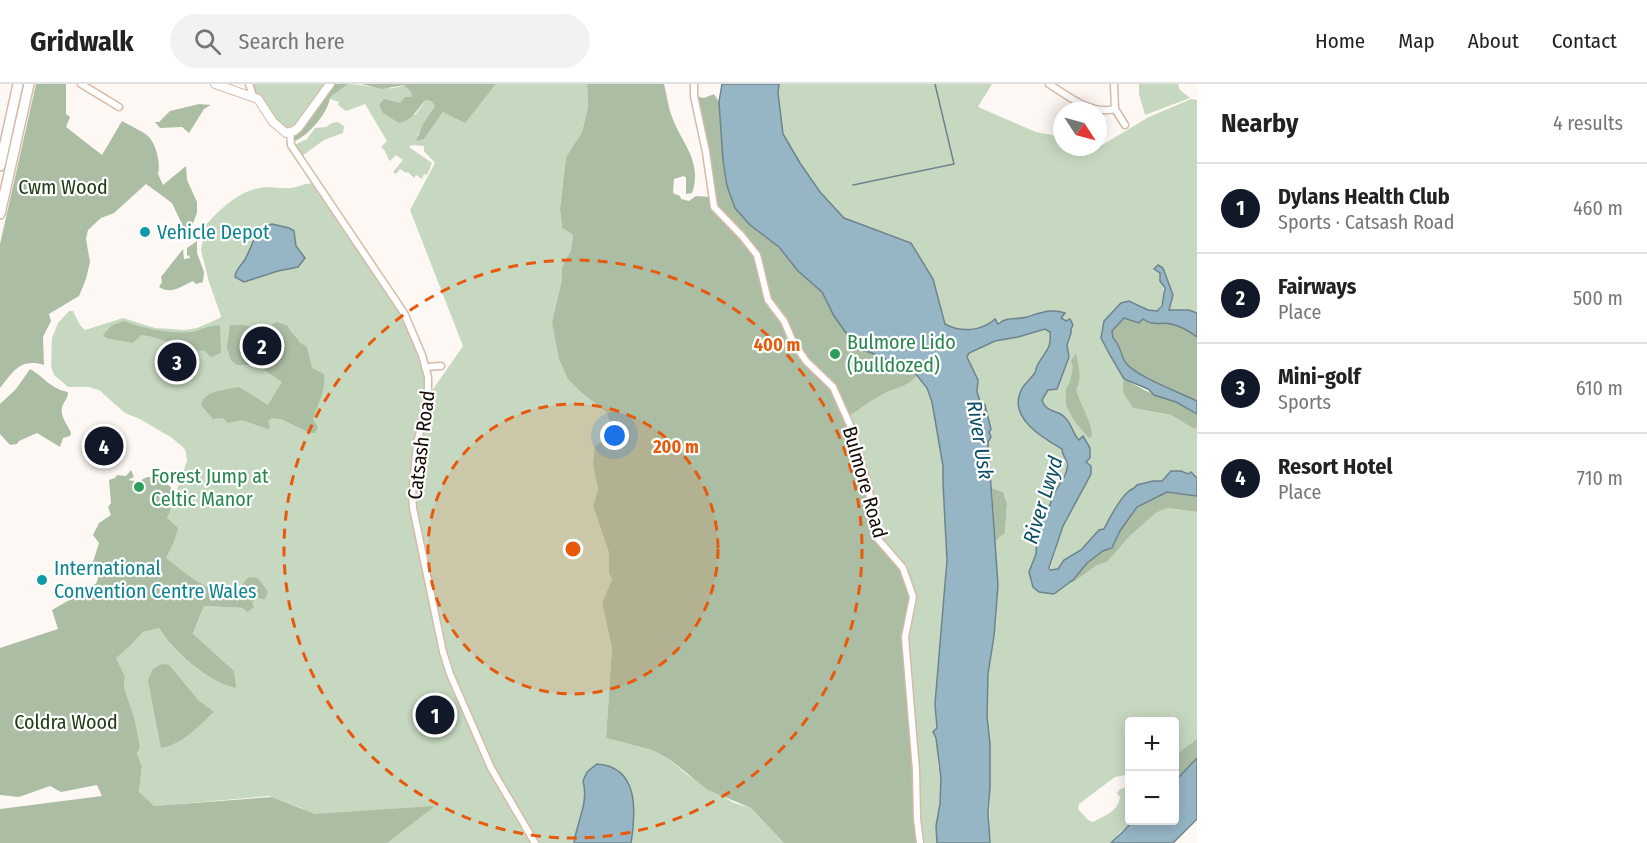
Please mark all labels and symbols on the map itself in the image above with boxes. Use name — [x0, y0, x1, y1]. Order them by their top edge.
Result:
north arrow — [1053, 102, 1107, 156]
park label: Cwm Wood — [18, 175, 108, 199]
place label: Vehicle Depot — [157, 220, 270, 244]
marker: Vehicle Depot — [138, 225, 152, 239]
pin: 2 — [242, 324, 282, 368]
place label: Bulmore Lido (bulldozed) — [847, 330, 956, 377]
text: 400 m — [754, 334, 800, 356]
pin: 3 — [158, 340, 196, 384]
marker: Bulmore Lido (bulldozed) — [828, 347, 842, 361]
street label: Catsash Road — [402, 389, 440, 501]
water label: River Usk — [961, 399, 999, 481]
your location — [600, 421, 629, 450]
street label: Bulmore Road — [838, 423, 892, 541]
pin: 4 — [84, 424, 124, 469]
text: 200 m — [652, 436, 699, 458]
water label: River Lwyd — [1017, 453, 1069, 547]
place label: Forest Jump at Celtic Manor — [151, 464, 269, 511]
marker: Forest Jump at Celtic Manor — [132, 480, 146, 494]
centre of rings — [563, 539, 583, 559]
place label: International Convention Centre Wales — [54, 556, 257, 603]
marker: International Convention Centre Wales — [35, 573, 49, 587]
pin: 1 — [416, 692, 454, 738]
park label: Coldra Wood — [14, 710, 118, 734]

